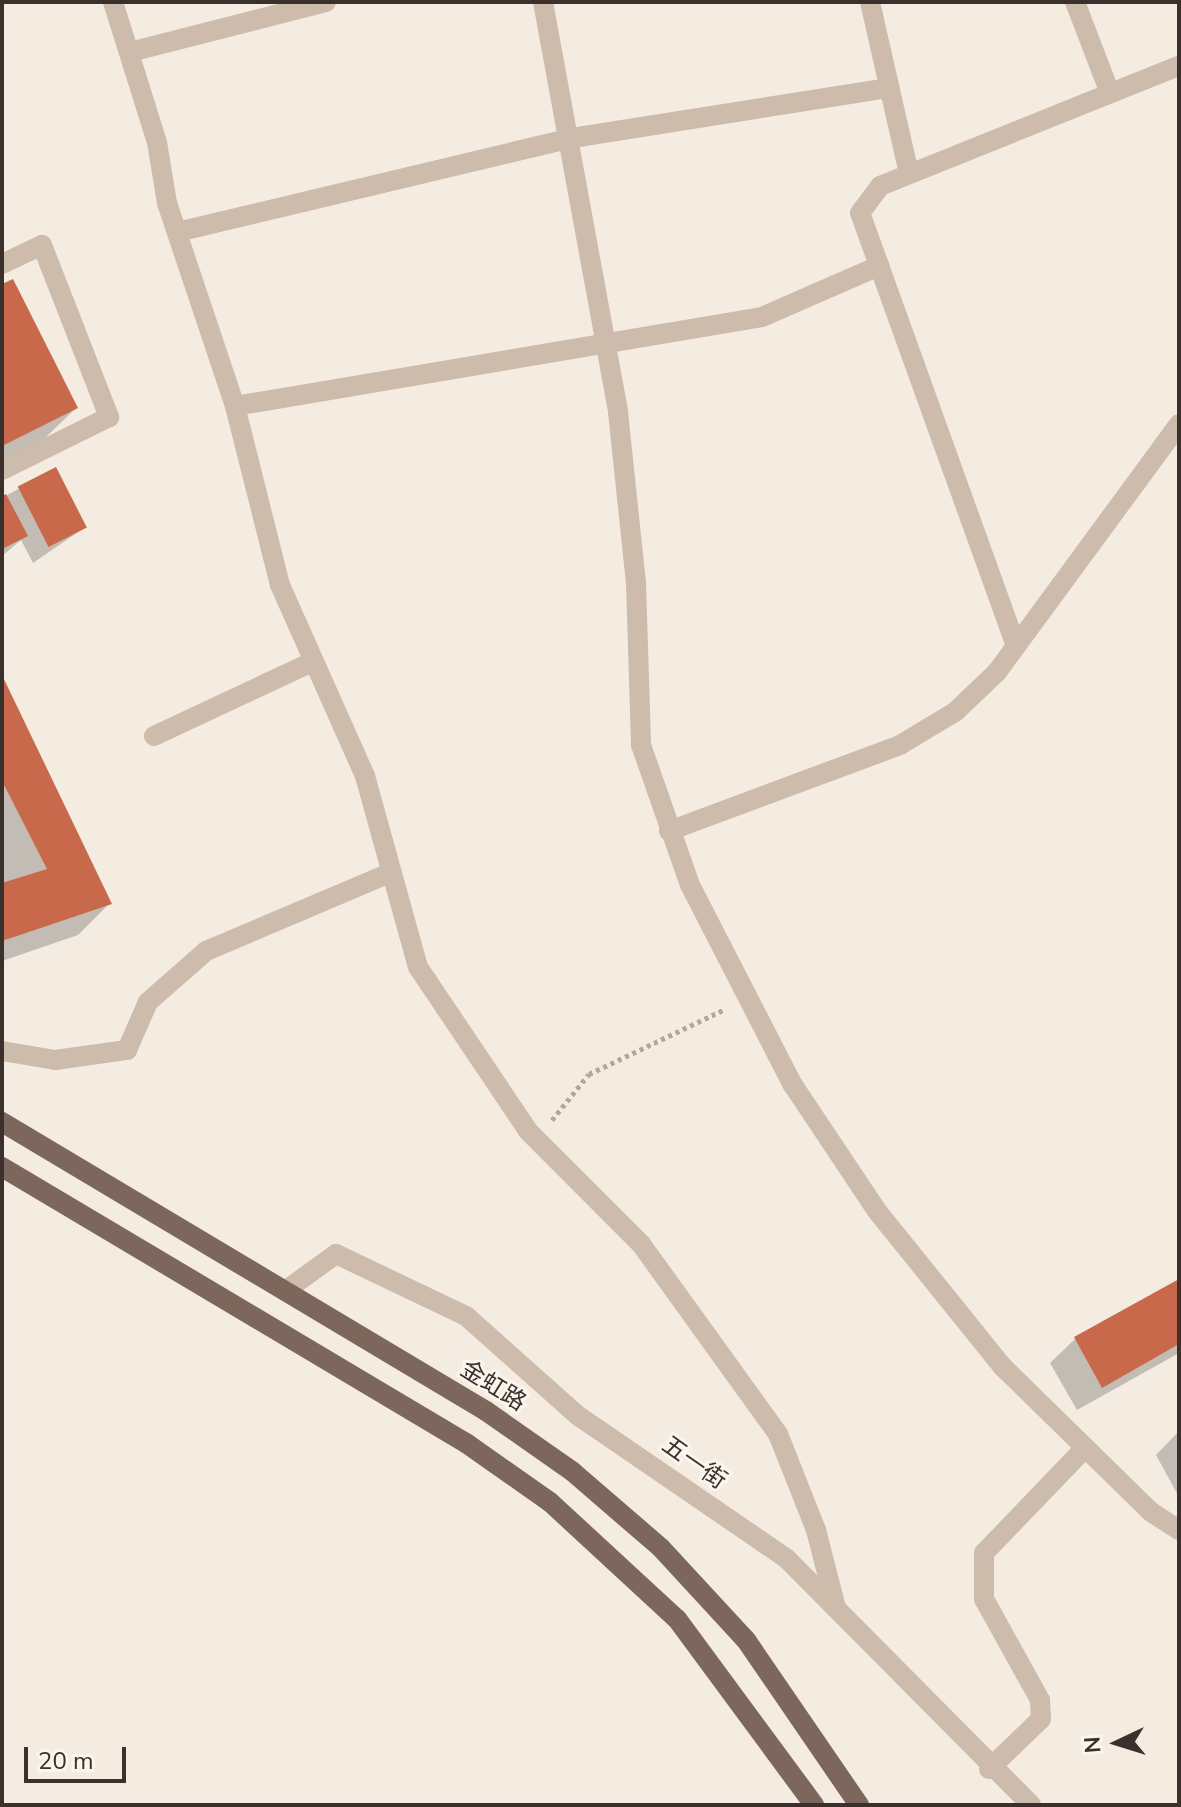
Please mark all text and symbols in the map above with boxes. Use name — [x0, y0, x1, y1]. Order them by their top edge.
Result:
street label: 金虹路 — [455, 1355, 531, 1417]
street label: 五一街 — [656, 1431, 732, 1495]
north arrow — [1077, 1703, 1157, 1783]
scale bar — [28, 1731, 130, 1781]
text: N — [1078, 1735, 1109, 1754]
text: 20 m — [38, 1745, 94, 1777]

